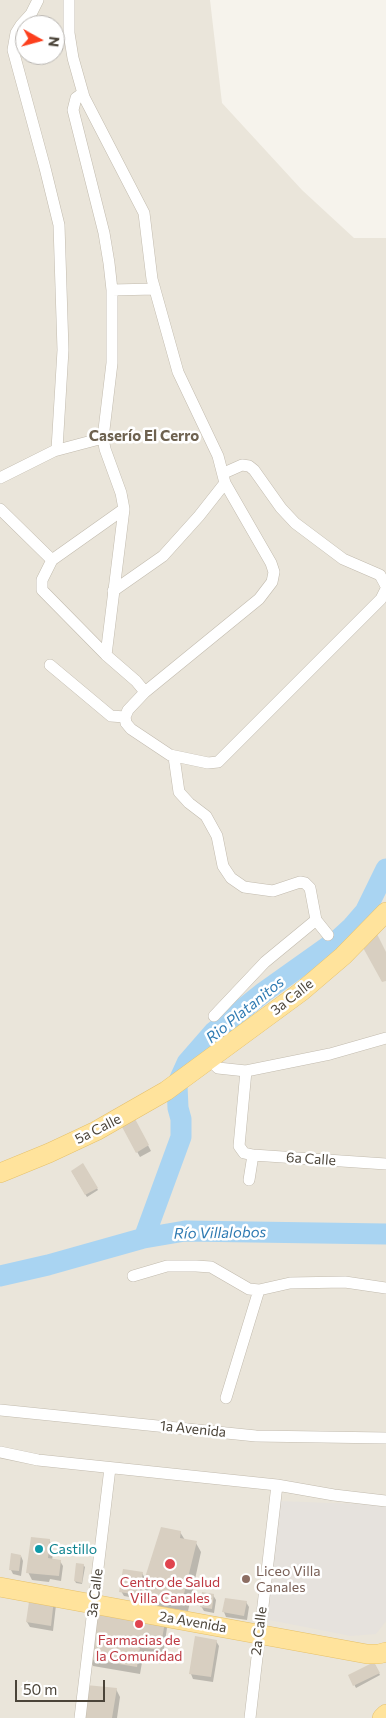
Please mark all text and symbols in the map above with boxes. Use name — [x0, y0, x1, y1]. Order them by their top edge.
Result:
north arrow — [15, 15, 65, 65]
text: N — [45, 36, 63, 48]
district label: Caserío El Cerro — [89, 427, 199, 445]
water label: Rio Platanitos — [202, 973, 288, 1047]
street label: 3a Calle — [267, 975, 317, 1019]
street label: 5a Calle — [72, 1110, 124, 1148]
street label: 6a Calle — [286, 1149, 336, 1169]
water label: Río Villalobos — [174, 1223, 266, 1243]
street label: 1a Avenida — [159, 1417, 227, 1441]
place label: Castillo — [49, 1541, 97, 1557]
marker: Castillo — [33, 1543, 45, 1555]
marker: Centro de Salud Villa Canales — [163, 1557, 177, 1571]
place label: Liceo Villa Canales — [256, 1563, 321, 1595]
street label: 3a Calle — [84, 1567, 106, 1619]
marker: Liceo Villa Canales — [240, 1573, 252, 1585]
place label: Centro de Salud Villa Canales — [120, 1574, 220, 1606]
street label: 2a Calle — [248, 1606, 270, 1656]
street label: 2a Avenida — [158, 1608, 228, 1636]
marker: Farmacias de la Comunidad — [133, 1618, 145, 1630]
place label: Farmacias de la Comunidad — [96, 1632, 182, 1664]
scale bar — [18, 1670, 108, 1702]
text: 50 m — [23, 1680, 57, 1698]

